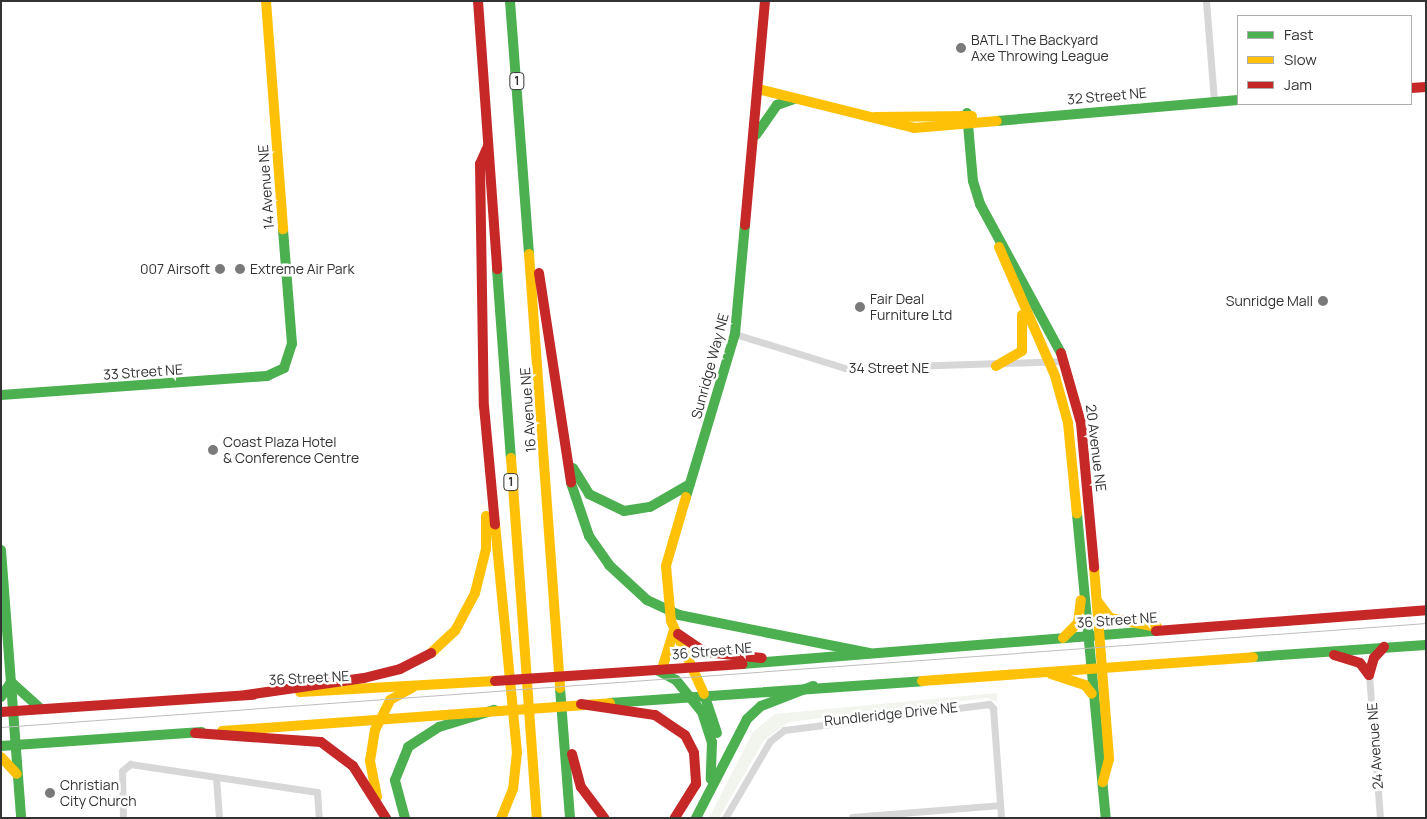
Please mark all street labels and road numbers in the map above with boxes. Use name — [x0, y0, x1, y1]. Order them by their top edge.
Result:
road number: 1 — [508, 72, 526, 90]
street label: 32 Street NE — [1066, 84, 1148, 108]
street label: 14 Avenue NE — [255, 144, 277, 230]
street label: Sunridge Way NE — [688, 311, 732, 421]
street label: 34 Street NE — [849, 360, 929, 376]
street label: 33 Street NE — [103, 361, 183, 383]
street label: 16 Avenue NE — [517, 367, 539, 453]
street label: 20 Avenue NE — [1082, 403, 1110, 493]
road number: 1 — [502, 472, 520, 492]
street label: 36 Street NE — [1076, 609, 1158, 631]
street label: 36 Street NE — [671, 639, 753, 663]
street label: 36 Street NE — [268, 667, 350, 689]
street label: Rundleridge Drive NE — [823, 699, 959, 729]
street label: 24 Avenue NE — [1364, 702, 1386, 790]

